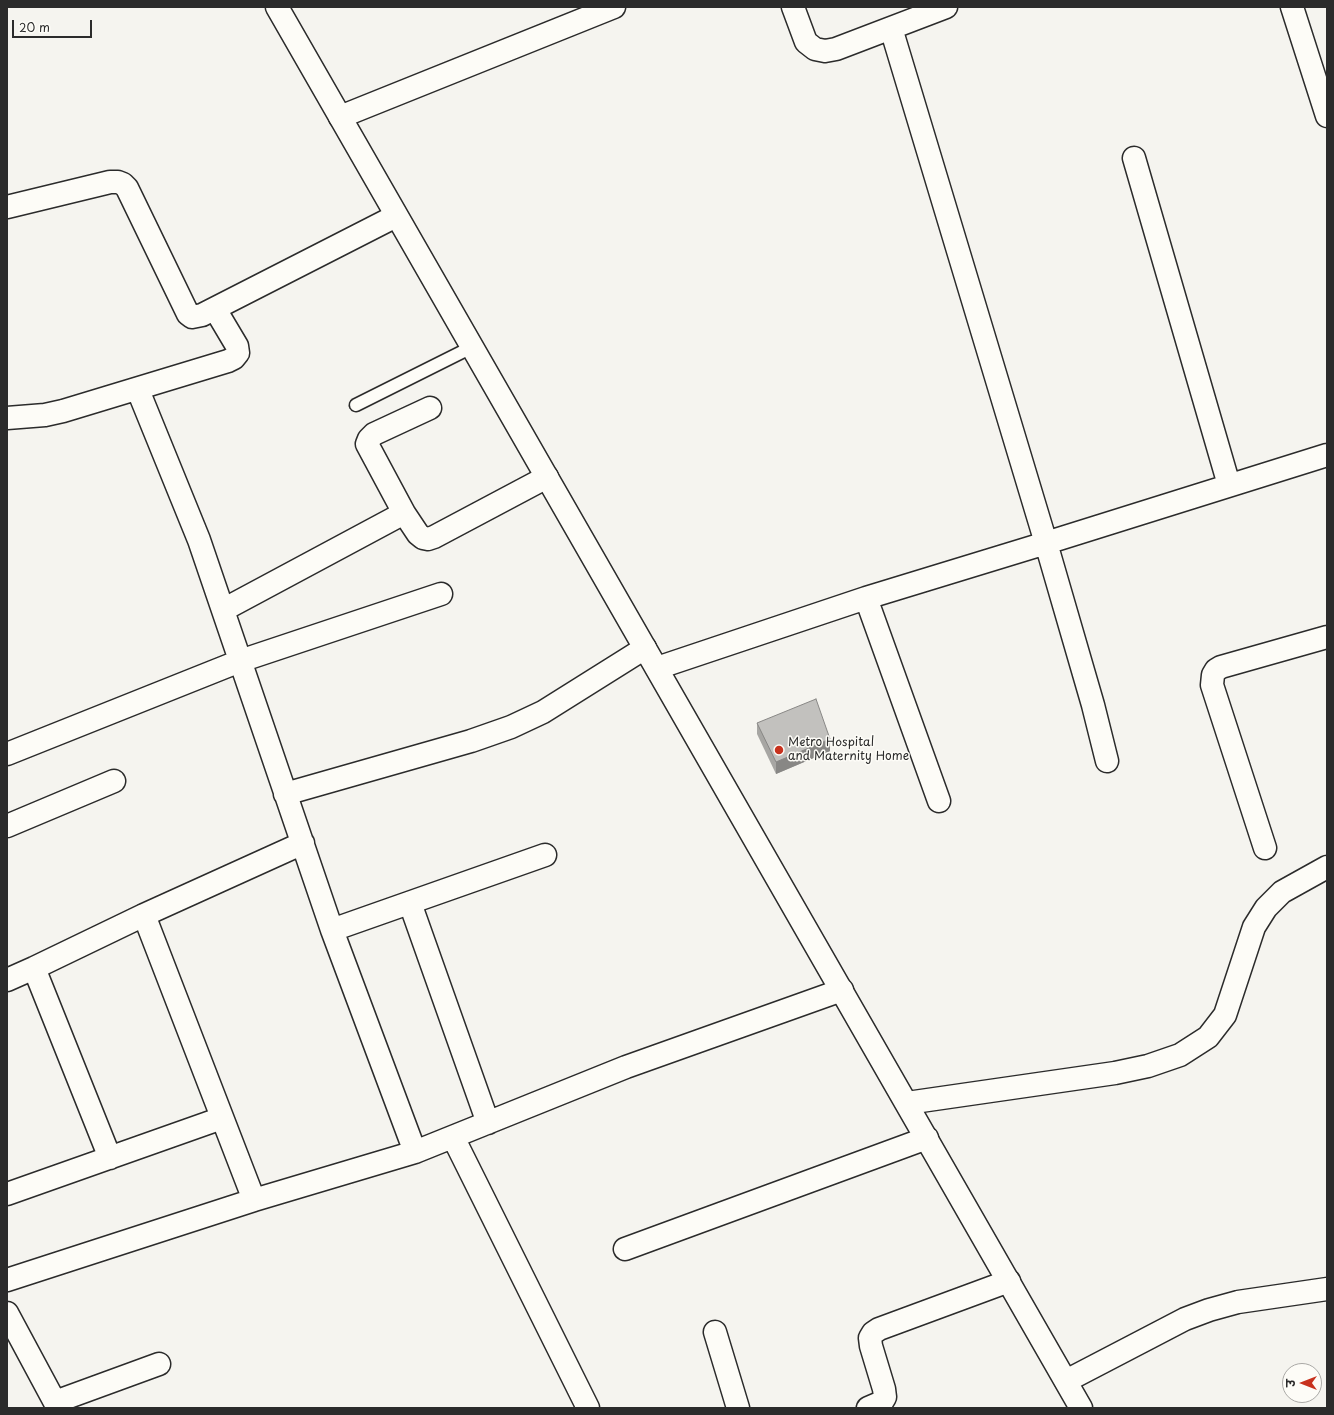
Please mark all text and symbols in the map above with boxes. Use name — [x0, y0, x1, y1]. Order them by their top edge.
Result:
scale bar — [14, 12, 94, 38]
text: 20 m — [19, 18, 50, 36]
place label: Metro Hospital and Maternity Home — [788, 736, 909, 764]
marker: Metro Hospital and Maternity Home — [773, 744, 785, 756]
north arrow — [1282, 1363, 1322, 1403]
text: उ — [1282, 1379, 1299, 1387]

